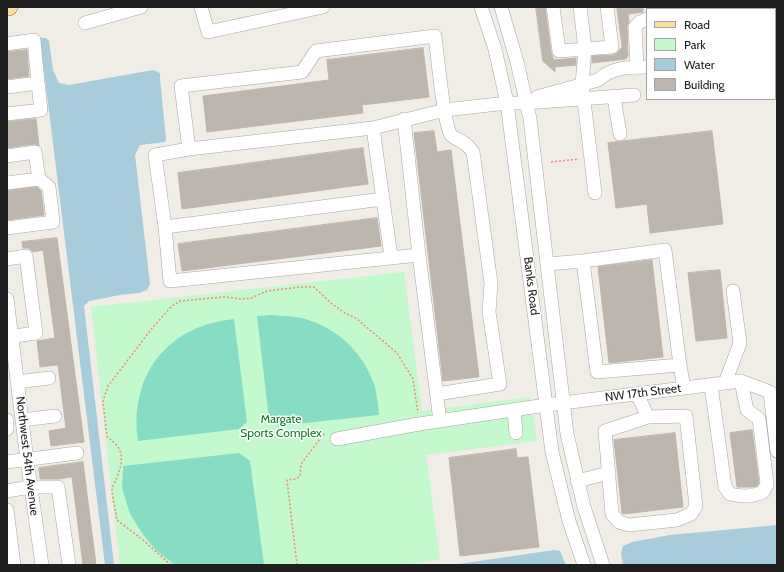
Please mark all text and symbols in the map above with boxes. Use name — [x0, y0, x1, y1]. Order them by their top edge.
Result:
legend — [646, 8, 776, 100]
text: Road — [684, 17, 710, 32]
text: Park — [684, 37, 706, 52]
text: Water — [684, 57, 714, 72]
text: Building — [684, 77, 725, 92]
street label: Banks Road — [520, 256, 542, 316]
street label: NW 17th Street — [604, 381, 682, 405]
street label: Northwest 54th Avenue — [13, 395, 41, 517]
park label: Margate Sports Complex — [240, 412, 322, 440]

